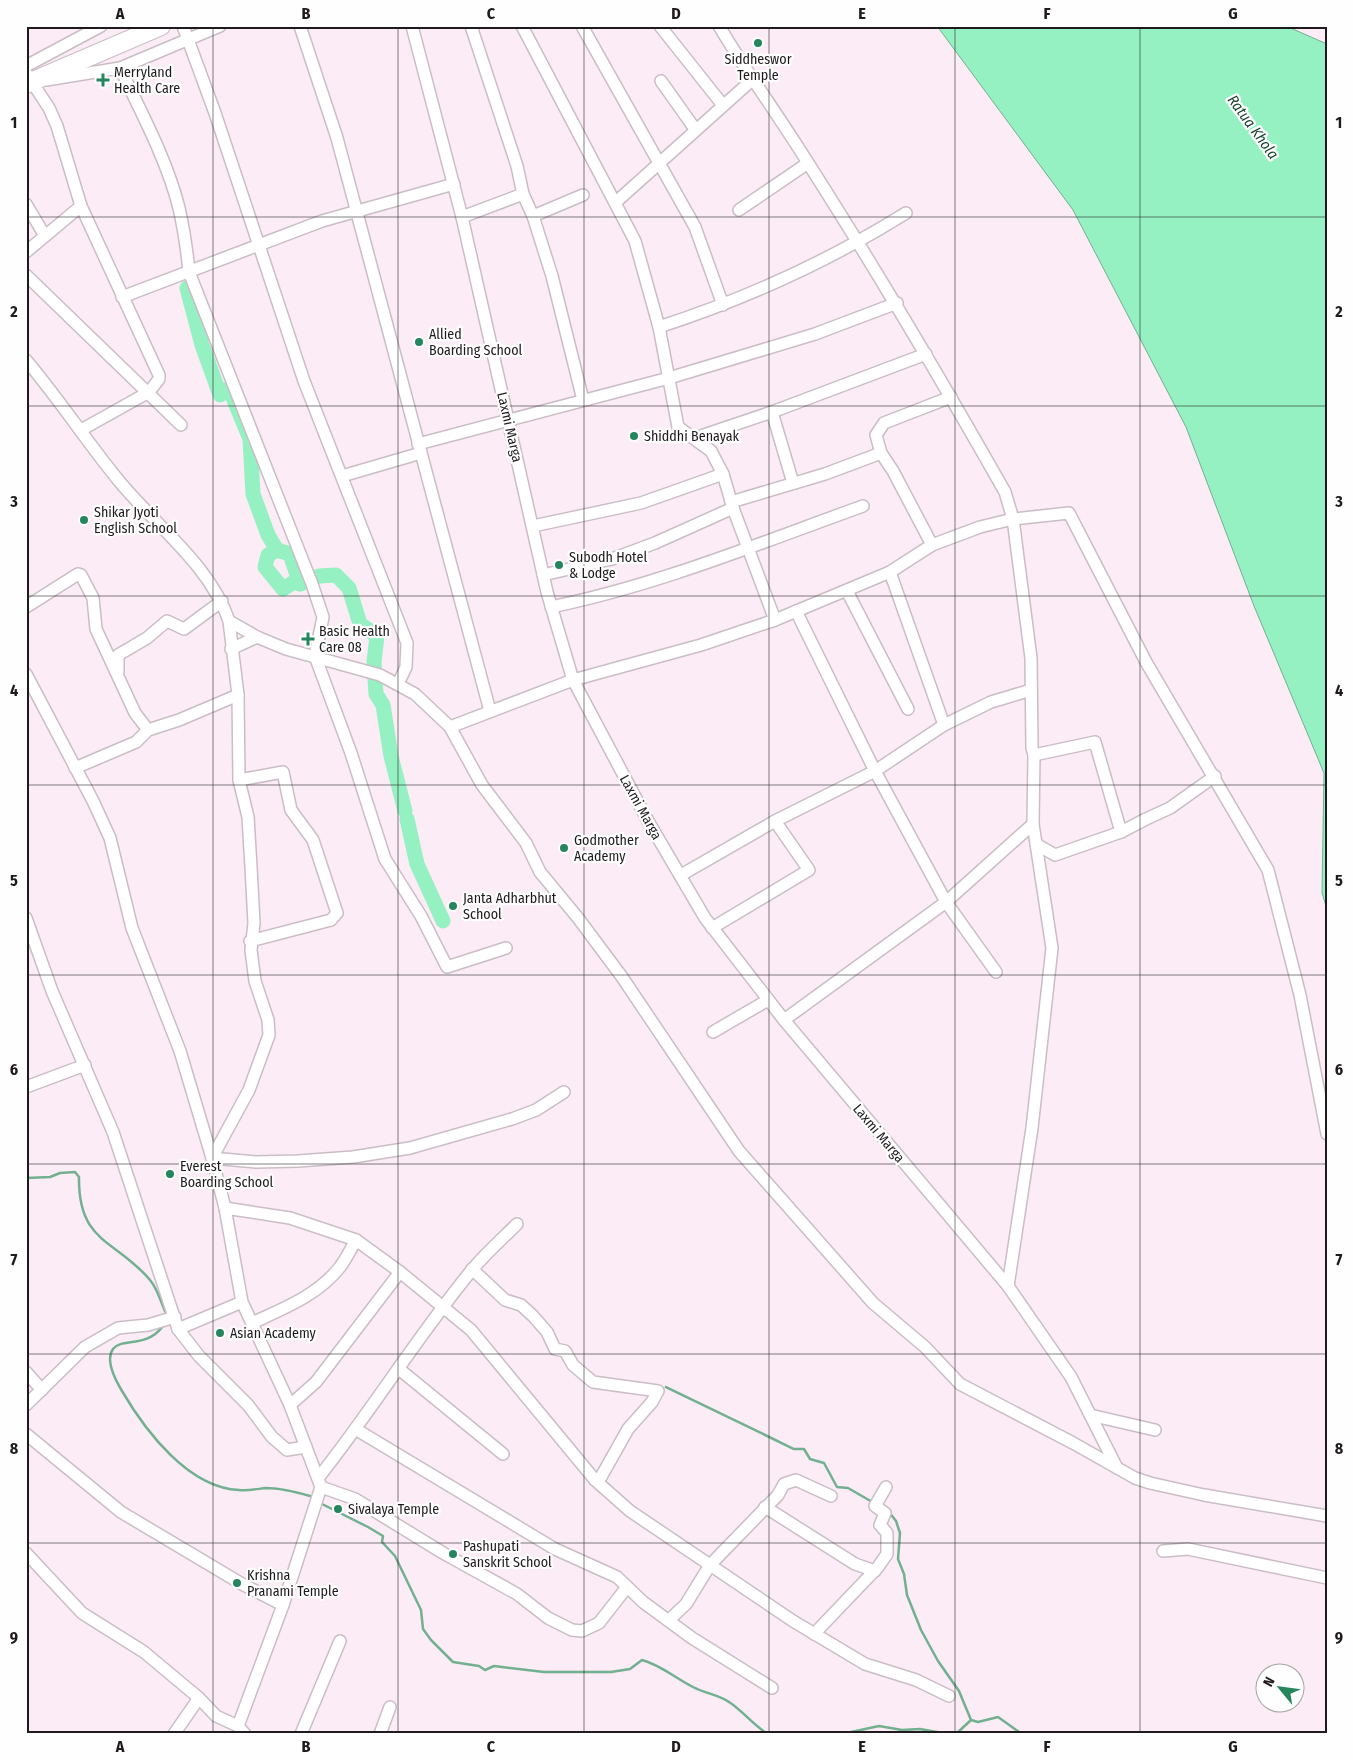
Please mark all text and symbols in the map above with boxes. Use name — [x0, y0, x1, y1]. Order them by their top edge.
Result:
text: A — [115, 4, 125, 23]
text: B — [302, 4, 311, 23]
text: C — [487, 4, 496, 23]
text: D — [671, 4, 681, 23]
text: E — [858, 4, 866, 23]
text: F — [1043, 4, 1051, 23]
text: G — [1228, 4, 1238, 23]
marker: Siddheswor Temple — [752, 37, 764, 49]
place label: Siddheswor Temple — [724, 51, 792, 84]
place label: Merryland Health Care — [114, 64, 180, 97]
marker: Merryland Health Care — [96, 73, 110, 87]
water label: Ratua Khola — [1224, 91, 1282, 163]
text: 1 — [11, 113, 17, 132]
text: 1 — [1336, 113, 1342, 132]
text: 2 — [9, 302, 18, 321]
text: 2 — [1334, 302, 1343, 321]
place label: Allied Boarding School — [429, 326, 523, 359]
marker: Allied Boarding School — [413, 336, 425, 348]
street label: Laxmi Marga — [493, 390, 526, 464]
place label: Shiddhi Benayak — [644, 428, 740, 445]
marker: Shiddhi Benayak — [628, 430, 640, 442]
text: 3 — [9, 492, 18, 511]
text: 3 — [1334, 492, 1343, 511]
place label: Shikar Jyoti English School — [94, 504, 177, 537]
marker: Shikar Jyoti English School — [78, 514, 90, 526]
place label: Subodh Hotel & Lodge — [569, 549, 647, 582]
marker: Subodh Hotel & Lodge — [553, 559, 565, 571]
place label: Basic Health Care 08 — [319, 623, 390, 656]
marker: Basic Health Care 08 — [301, 632, 315, 646]
text: 4 — [10, 681, 18, 700]
text: 4 — [1335, 681, 1343, 700]
street label: Laxmi Marga — [616, 772, 665, 843]
place label: Godmother Academy — [574, 832, 639, 865]
marker: Godmother Academy — [558, 842, 570, 854]
text: 5 — [10, 871, 18, 890]
text: 5 — [1335, 871, 1343, 890]
place label: Janta Adharbhut School — [463, 890, 557, 923]
marker: Janta Adharbhut School — [447, 900, 459, 912]
text: 6 — [10, 1060, 18, 1079]
text: 6 — [1335, 1060, 1343, 1079]
street label: Laxmi Marga — [849, 1101, 908, 1166]
place label: Everest Boarding School — [180, 1158, 274, 1191]
marker: Everest Boarding School — [164, 1168, 176, 1180]
text: 7 — [11, 1250, 18, 1269]
text: 7 — [1336, 1250, 1343, 1269]
place label: Asian Academy — [230, 1325, 317, 1342]
marker: Asian Academy — [214, 1327, 226, 1339]
text: 8 — [10, 1439, 19, 1458]
text: 8 — [1335, 1439, 1344, 1458]
place label: Sivalaya Temple — [348, 1501, 439, 1518]
marker: Sivalaya Temple — [332, 1503, 344, 1515]
place label: Pashupati Sanskrit School — [463, 1538, 552, 1571]
marker: Pashupati Sanskrit School — [447, 1548, 459, 1560]
place label: Krishna Pranami Temple — [247, 1567, 339, 1600]
marker: Krishna Pranami Temple — [231, 1577, 243, 1589]
text: 9 — [10, 1628, 18, 1647]
text: 9 — [1335, 1628, 1343, 1647]
north arrow — [1256, 1662, 1306, 1712]
text: N — [1260, 1674, 1279, 1690]
text: A — [115, 1737, 125, 1756]
text: B — [302, 1737, 311, 1756]
text: C — [487, 1737, 496, 1756]
text: D — [671, 1737, 681, 1756]
text: E — [858, 1737, 866, 1756]
text: F — [1043, 1737, 1051, 1756]
text: G — [1228, 1737, 1238, 1756]

